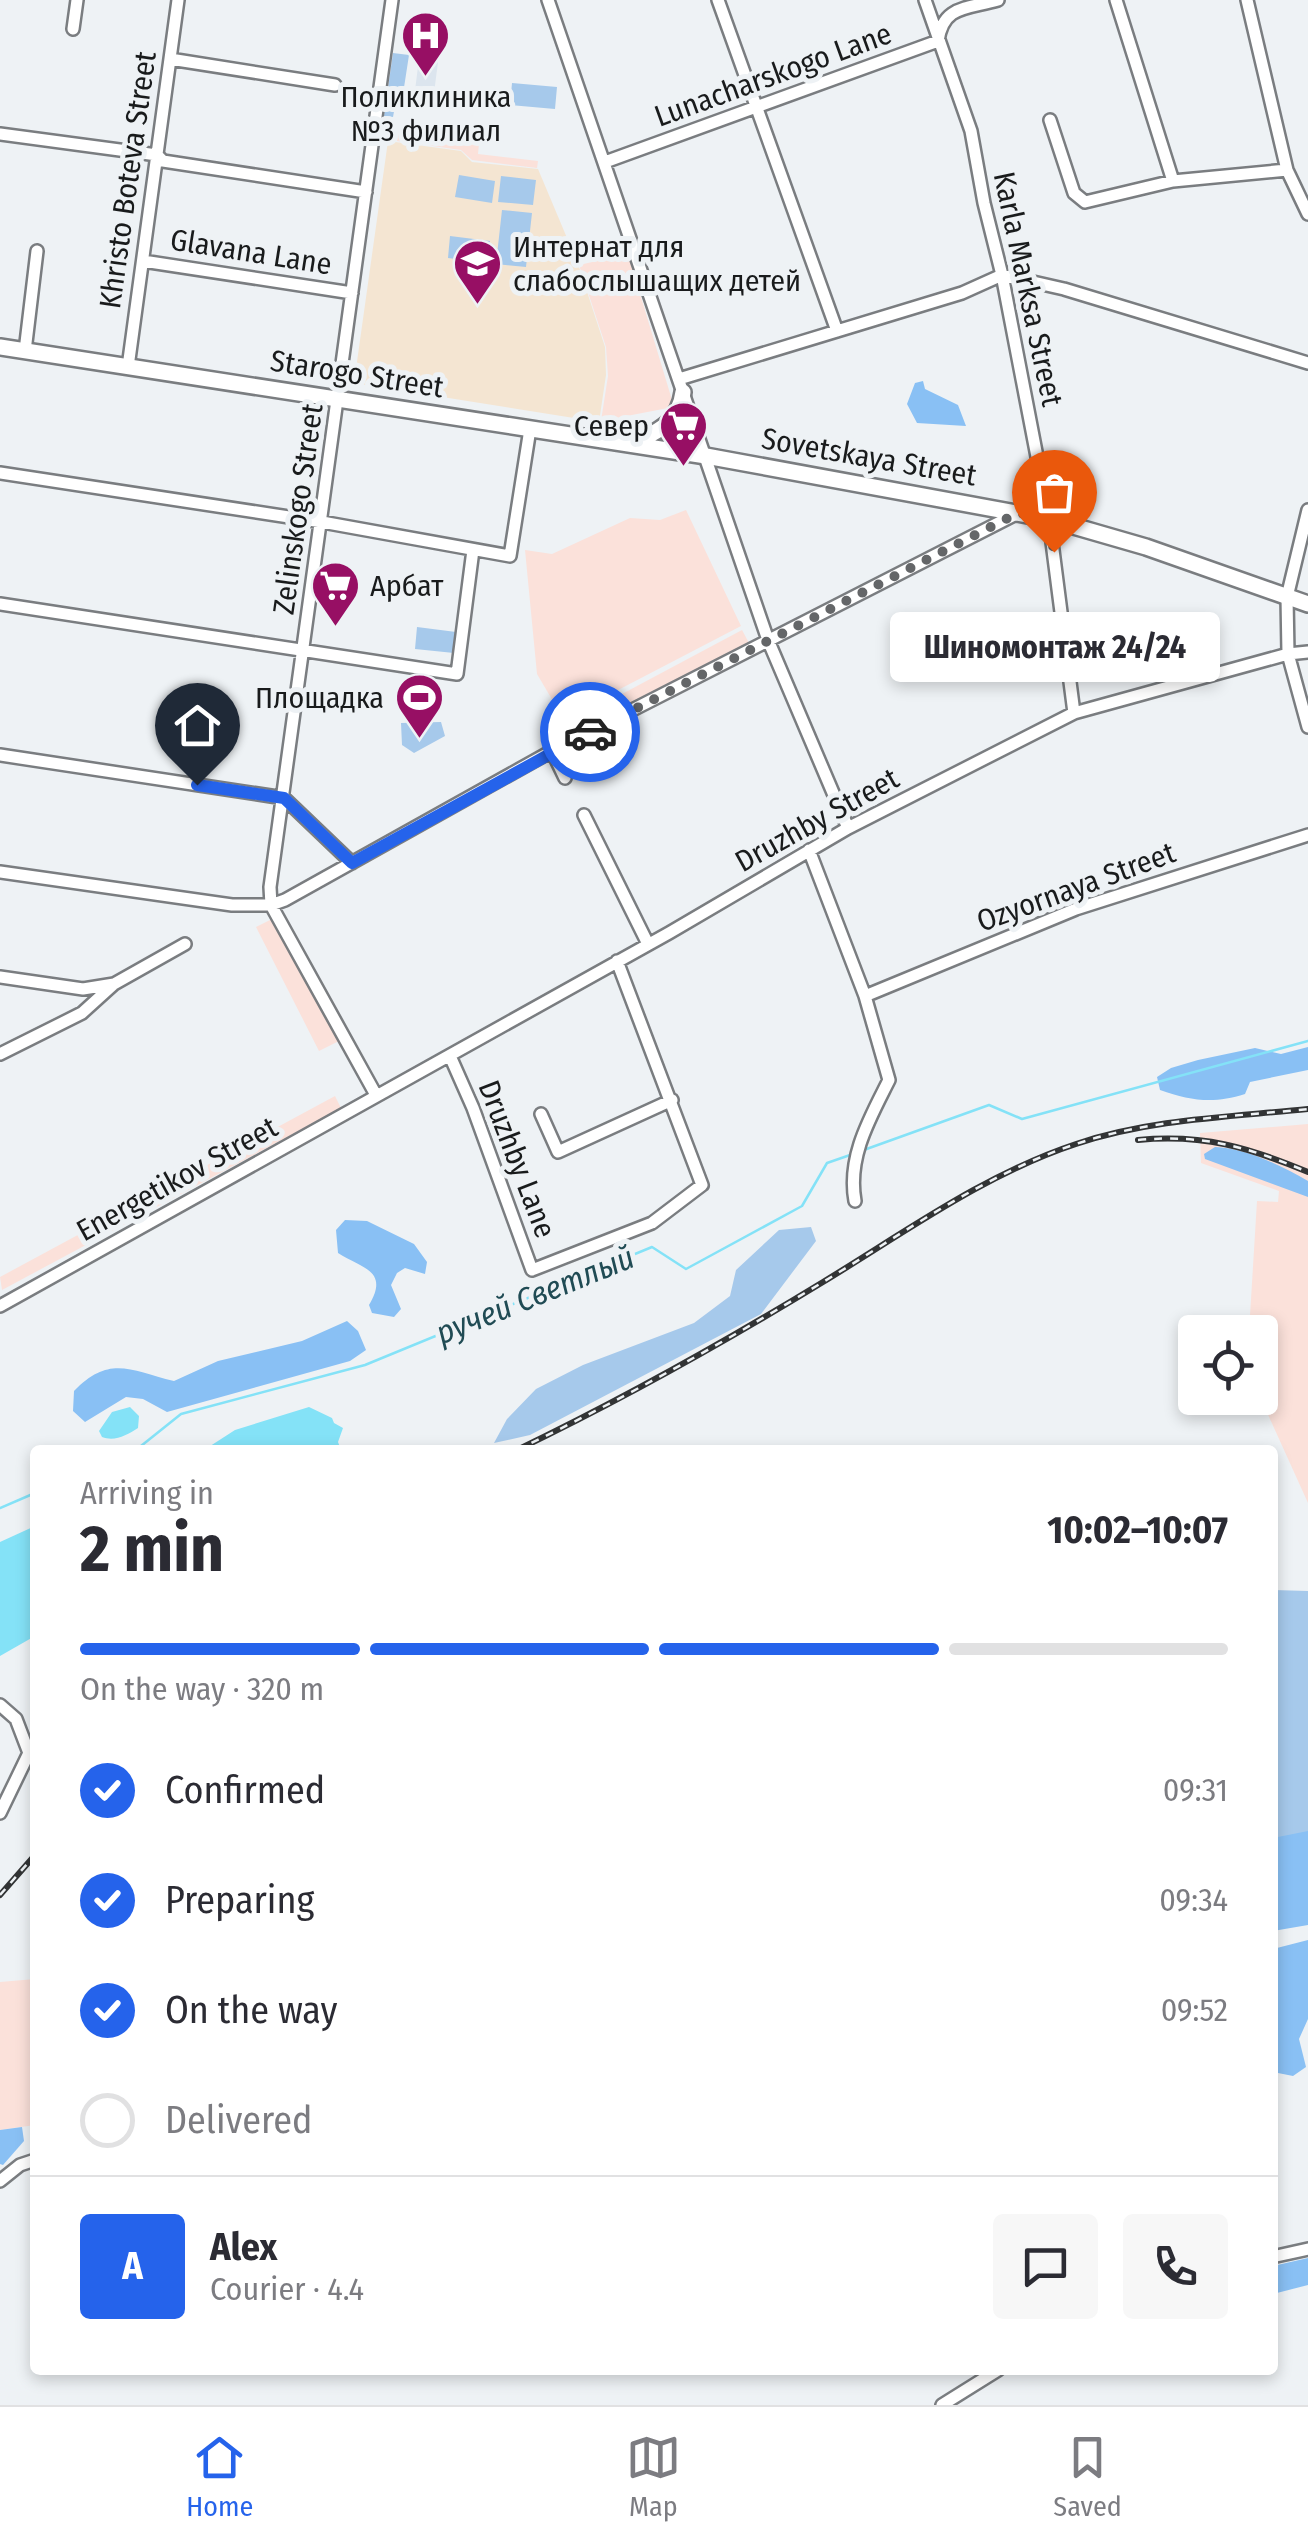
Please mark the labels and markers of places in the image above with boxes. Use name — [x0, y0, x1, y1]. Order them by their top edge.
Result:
hospital icon: Поликлиника №3 филиал — [400, 10, 452, 78]
place label: Поликлиника №3 филиал — [340, 79, 512, 149]
place label: Интернат для слабослышащих детей — [513, 229, 801, 299]
school or university icon: Интернат для слабослышащих детей — [452, 238, 504, 306]
supermarket icon: Север — [658, 400, 710, 468]
place label: Север — [574, 408, 649, 444]
pin — [1012, 450, 1097, 553]
supermarket icon: Арбат — [309, 560, 361, 628]
place label: Арбат — [370, 568, 444, 604]
callout: Шиномонтаж 24/24 — [889, 612, 1219, 682]
sports icon: Площадка — [393, 672, 445, 740]
place label: Площадка — [255, 680, 384, 716]
pin — [155, 683, 240, 786]

